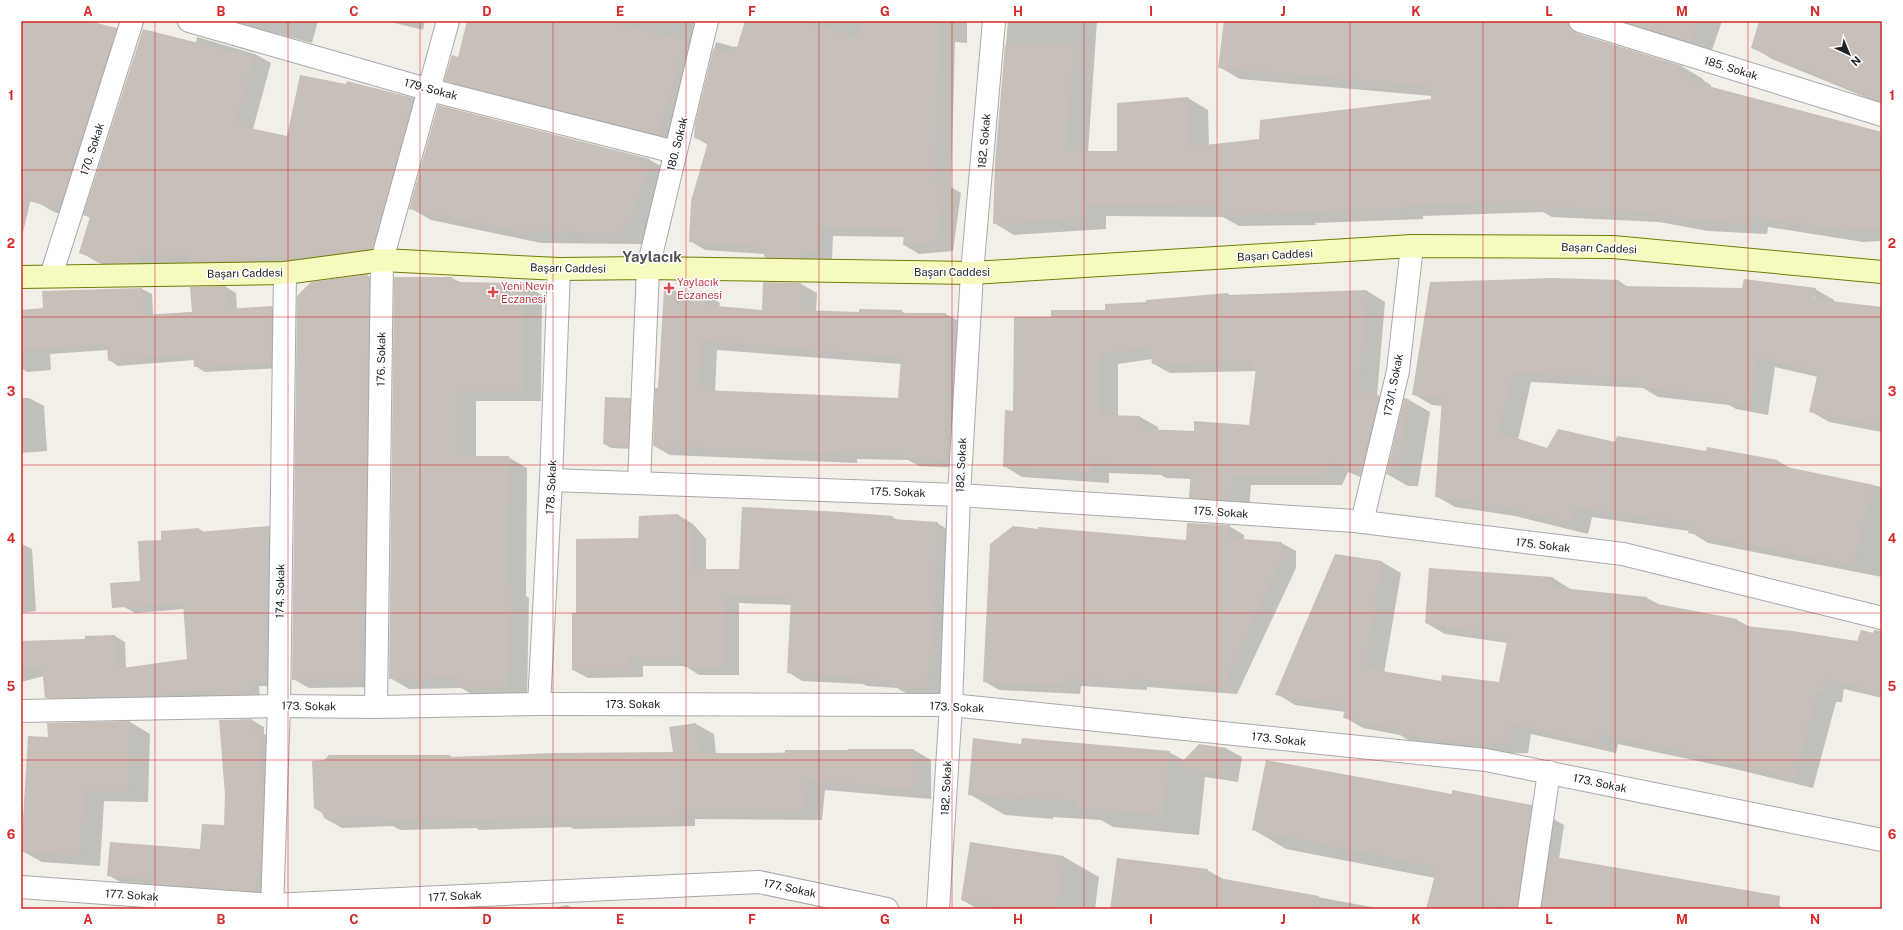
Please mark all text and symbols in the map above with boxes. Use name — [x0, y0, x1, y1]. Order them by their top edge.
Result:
text: A — [83, 4, 93, 19]
text: B — [217, 4, 226, 19]
text: C — [349, 4, 359, 19]
text: D — [482, 4, 492, 19]
text: E — [616, 4, 624, 19]
text: F — [748, 4, 756, 19]
text: G — [880, 4, 890, 19]
text: H — [1013, 4, 1023, 19]
text: I — [1149, 4, 1153, 19]
text: J — [1280, 4, 1286, 19]
text: K — [1411, 4, 1421, 19]
text: L — [1545, 4, 1553, 19]
text: M — [1676, 4, 1688, 19]
text: N — [1810, 4, 1820, 19]
north arrow — [1829, 34, 1869, 74]
street label: 185. Sokak — [1703, 54, 1759, 82]
text: N — [1849, 54, 1863, 68]
street label: 179. Sokak — [403, 76, 459, 102]
text: 1 — [8, 88, 14, 103]
text: 1 — [1889, 88, 1895, 103]
street label: 182. Sokak — [976, 113, 992, 169]
street label: 180. Sokak — [664, 116, 690, 172]
street label: 170. Sokak — [78, 121, 106, 177]
text: 2 — [7, 236, 15, 251]
text: 2 — [1888, 236, 1896, 251]
street label: Başarı Caddesi — [1561, 241, 1637, 256]
street label: Başarı Caddesi — [1237, 247, 1313, 264]
district label: Yaylacık — [622, 248, 682, 265]
street label: Başarı Caddesi — [530, 261, 606, 276]
street label: Başarı Caddesi — [207, 266, 283, 281]
street label: Başarı Caddesi — [914, 266, 990, 279]
place label: Yaylacık Eczanesi — [677, 276, 722, 301]
place label: Yeni Nevin Eczanesi — [501, 280, 554, 305]
marker: Yaylacık Eczanesi — [664, 283, 674, 293]
marker: Yeni Nevin Eczanesi — [488, 287, 498, 297]
street label: 176. Sokak — [375, 332, 387, 386]
street label: 173/1. Sokak — [1381, 353, 1405, 417]
text: 3 — [7, 384, 16, 399]
text: 3 — [1888, 384, 1897, 399]
street label: 182. Sokak — [954, 437, 968, 493]
street label: 178. Sokak — [544, 459, 558, 515]
street label: 175. Sokak — [870, 485, 926, 499]
street label: 175. Sokak — [1193, 504, 1249, 520]
text: 4 — [7, 531, 16, 546]
text: 4 — [1888, 531, 1897, 546]
street label: 175. Sokak — [1515, 536, 1571, 554]
street label: 174. Sokak — [274, 564, 286, 618]
text: 5 — [7, 679, 16, 694]
text: 5 — [1888, 679, 1897, 694]
street label: 173. Sokak — [606, 698, 660, 710]
street label: 173. Sokak — [282, 700, 336, 712]
street label: 173. Sokak — [929, 700, 985, 714]
street label: 173. Sokak — [1251, 730, 1307, 748]
street label: 182. Sokak — [939, 760, 953, 816]
street label: 173. Sokak — [1572, 771, 1628, 795]
text: 6 — [7, 827, 16, 842]
text: 6 — [1888, 827, 1897, 842]
street label: 177. Sokak — [763, 877, 817, 899]
street label: 177. Sokak — [105, 887, 159, 903]
street label: 177. Sokak — [428, 889, 482, 903]
text: A — [83, 912, 93, 927]
text: B — [217, 912, 226, 927]
text: C — [349, 912, 359, 927]
text: D — [482, 912, 492, 927]
text: E — [616, 912, 624, 927]
text: F — [748, 912, 756, 927]
text: G — [880, 912, 890, 927]
text: H — [1013, 912, 1023, 927]
text: I — [1149, 912, 1153, 927]
text: J — [1280, 912, 1286, 927]
text: K — [1411, 912, 1421, 927]
text: L — [1545, 912, 1553, 927]
text: M — [1676, 912, 1688, 927]
text: N — [1810, 912, 1820, 927]

